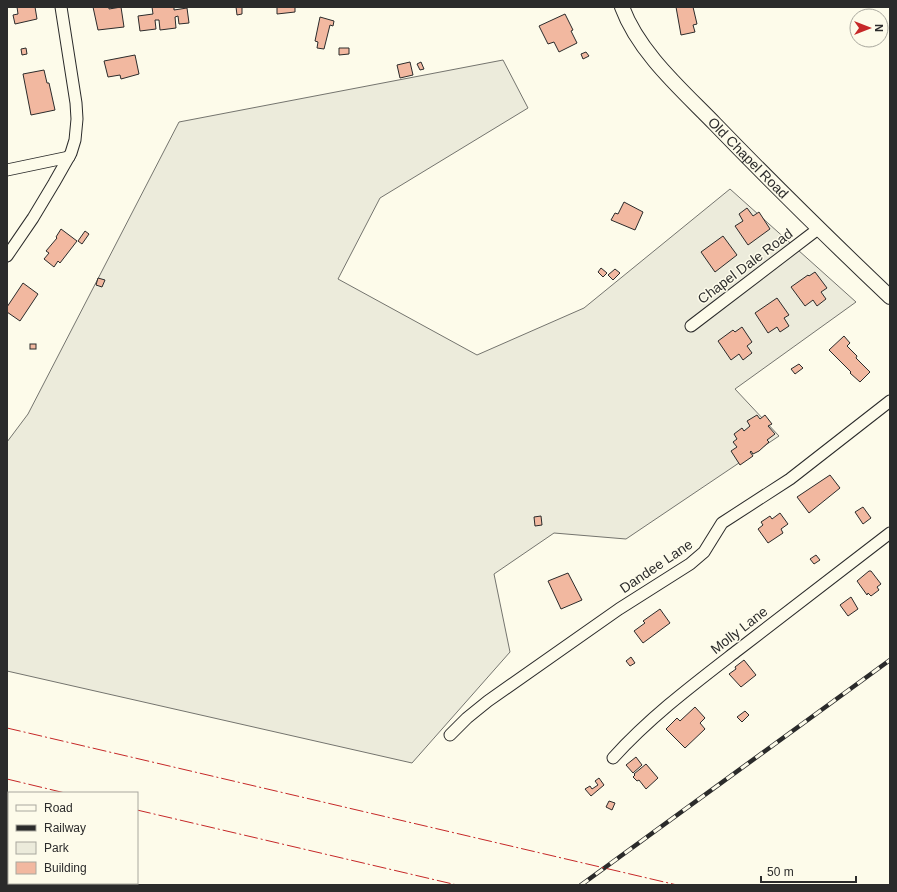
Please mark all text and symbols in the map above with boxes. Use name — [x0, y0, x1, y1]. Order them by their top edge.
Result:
north arrow — [849, 8, 889, 48]
text: N — [873, 24, 885, 32]
street label: Old Chapel Road — [705, 114, 792, 202]
street label: Chapel Dale Road — [695, 225, 795, 307]
street label: Dandee Lane — [617, 536, 696, 596]
street label: Molly Lane — [707, 603, 771, 657]
legend — [8, 792, 138, 884]
text: Road — [44, 801, 73, 815]
text: Railway — [44, 821, 86, 835]
text: Park — [44, 841, 70, 855]
scale bar — [761, 858, 856, 884]
text: Building — [44, 861, 87, 875]
text: 50 m — [767, 865, 794, 879]

